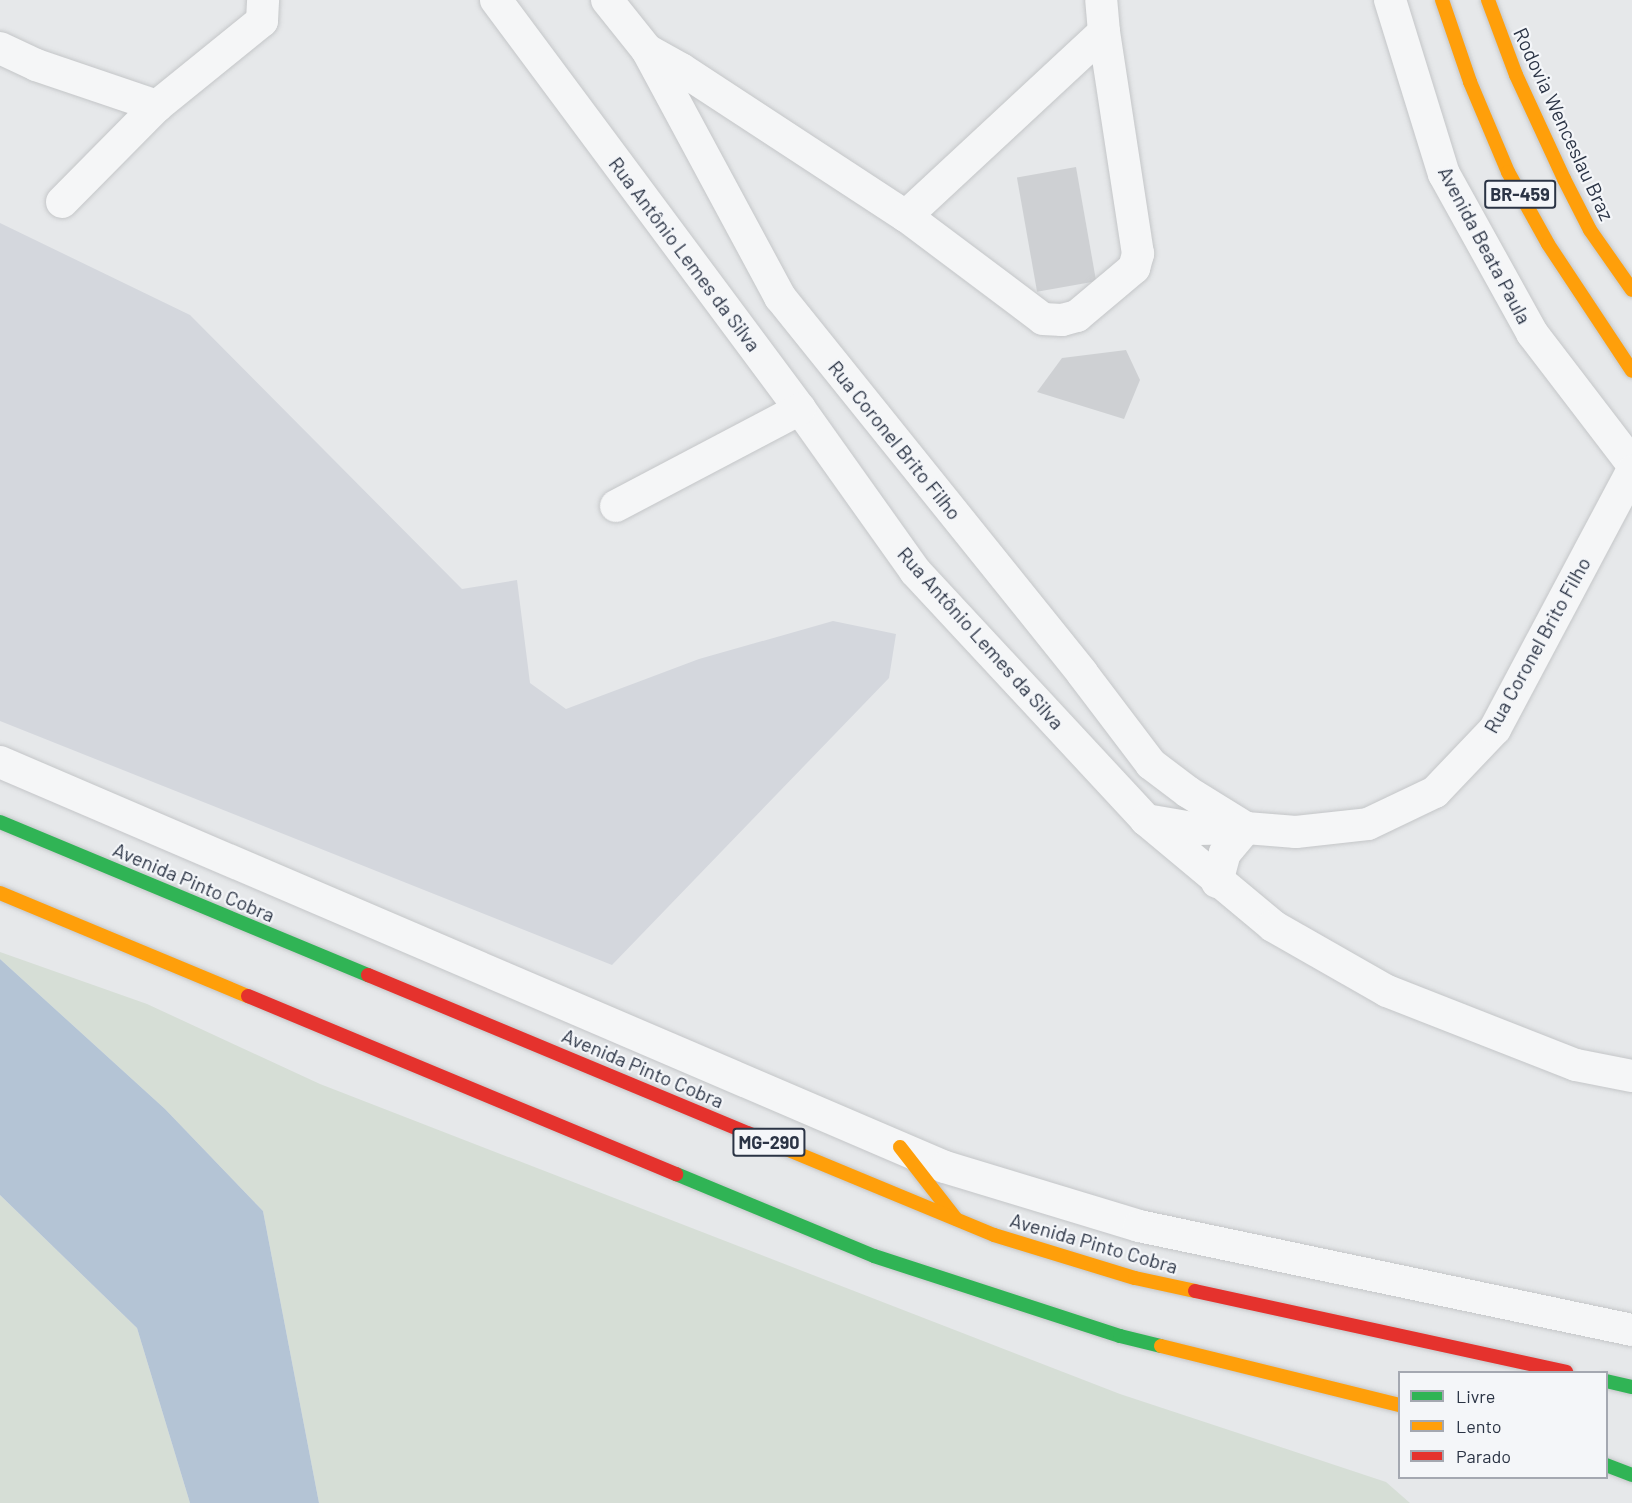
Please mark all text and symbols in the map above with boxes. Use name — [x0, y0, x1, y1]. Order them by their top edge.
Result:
street label: Rodovia Wenceslau Braz — [1509, 24, 1619, 224]
street label: Rua Antônio Lemes da Silva — [604, 152, 766, 356]
street label: Avenida Beata Paula — [1433, 162, 1537, 328]
road number: BR-459 — [1484, 179, 1556, 209]
street label: Rua Coronel Brito Filho — [823, 356, 967, 524]
street label: Rua Antônio Lemes da Silva — [893, 542, 1069, 734]
street label: Rua Coronel Brito Filho — [1479, 553, 1595, 737]
street label: Avenida Pinto Cobra — [109, 837, 279, 927]
street label: Avenida Pinto Cobra — [558, 1023, 728, 1113]
road number: MG-290 — [732, 1127, 806, 1157]
street label: Avenida Pinto Cobra — [1007, 1208, 1181, 1278]
legend — [1398, 1371, 1608, 1479]
text: Livre — [1456, 1385, 1495, 1407]
text: Lento — [1456, 1415, 1502, 1437]
text: Parado — [1456, 1445, 1511, 1467]

